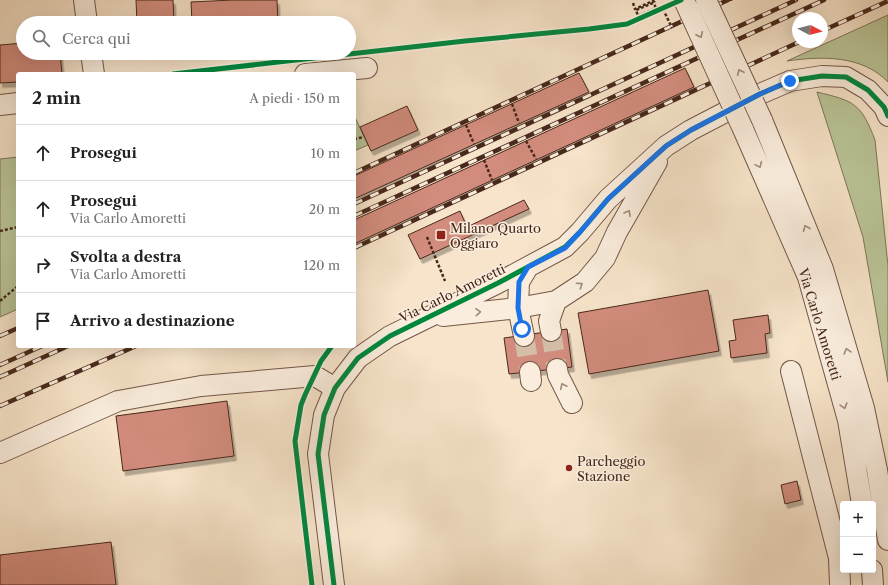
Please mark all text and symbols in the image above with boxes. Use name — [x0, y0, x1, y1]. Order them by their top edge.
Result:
north arrow — [792, 12, 828, 48]
search box — [16, 16, 356, 60]
icon: search — [30, 27, 52, 49]
text: Cerca qui — [62, 29, 131, 48]
one-way arrow — [695, 31, 703, 39]
one-way arrow — [736, 69, 744, 76]
route end — [781, 72, 799, 90]
text: 2 min — [32, 88, 81, 108]
text: A piedi · 150 m — [249, 90, 340, 106]
icon: ahead — [32, 142, 54, 164]
text: Prosegui — [70, 143, 137, 162]
text: 10 m — [311, 145, 340, 161]
one-way arrow — [754, 160, 762, 168]
text: Prosegui — [70, 191, 137, 210]
icon: ahead — [32, 198, 54, 220]
text: 20 m — [309, 201, 340, 217]
text: Via Carlo Amoretti — [70, 210, 186, 226]
one-way arrow — [623, 210, 630, 217]
place label: Milano Quarto Oggiaro — [450, 220, 541, 251]
one-way arrow — [803, 224, 811, 231]
marker: Milano Quarto Oggiaro — [435, 229, 447, 241]
text: Svolta a destra — [70, 247, 181, 266]
icon: right — [32, 254, 54, 276]
text: 120 m — [303, 257, 340, 273]
street label: Via Carlo Amoretti — [395, 260, 508, 326]
street label: Via Carlo Amoretti — [795, 265, 845, 382]
text: Via Carlo Amoretti — [70, 266, 186, 282]
one-way arrow — [576, 282, 583, 290]
one-way arrow — [475, 307, 481, 316]
icon: arrive — [32, 310, 54, 332]
text: Arrivo a destinazione — [70, 311, 235, 330]
route start — [513, 320, 531, 338]
one-way arrow — [843, 348, 852, 355]
one-way arrow — [560, 383, 568, 391]
one-way arrow — [839, 402, 848, 409]
place label: Parcheggio Stazione — [577, 453, 645, 484]
marker: Parcheggio Stazione — [564, 463, 574, 473]
map controls — [840, 501, 876, 573]
button: + — [840, 501, 876, 537]
button: − — [840, 537, 876, 573]

